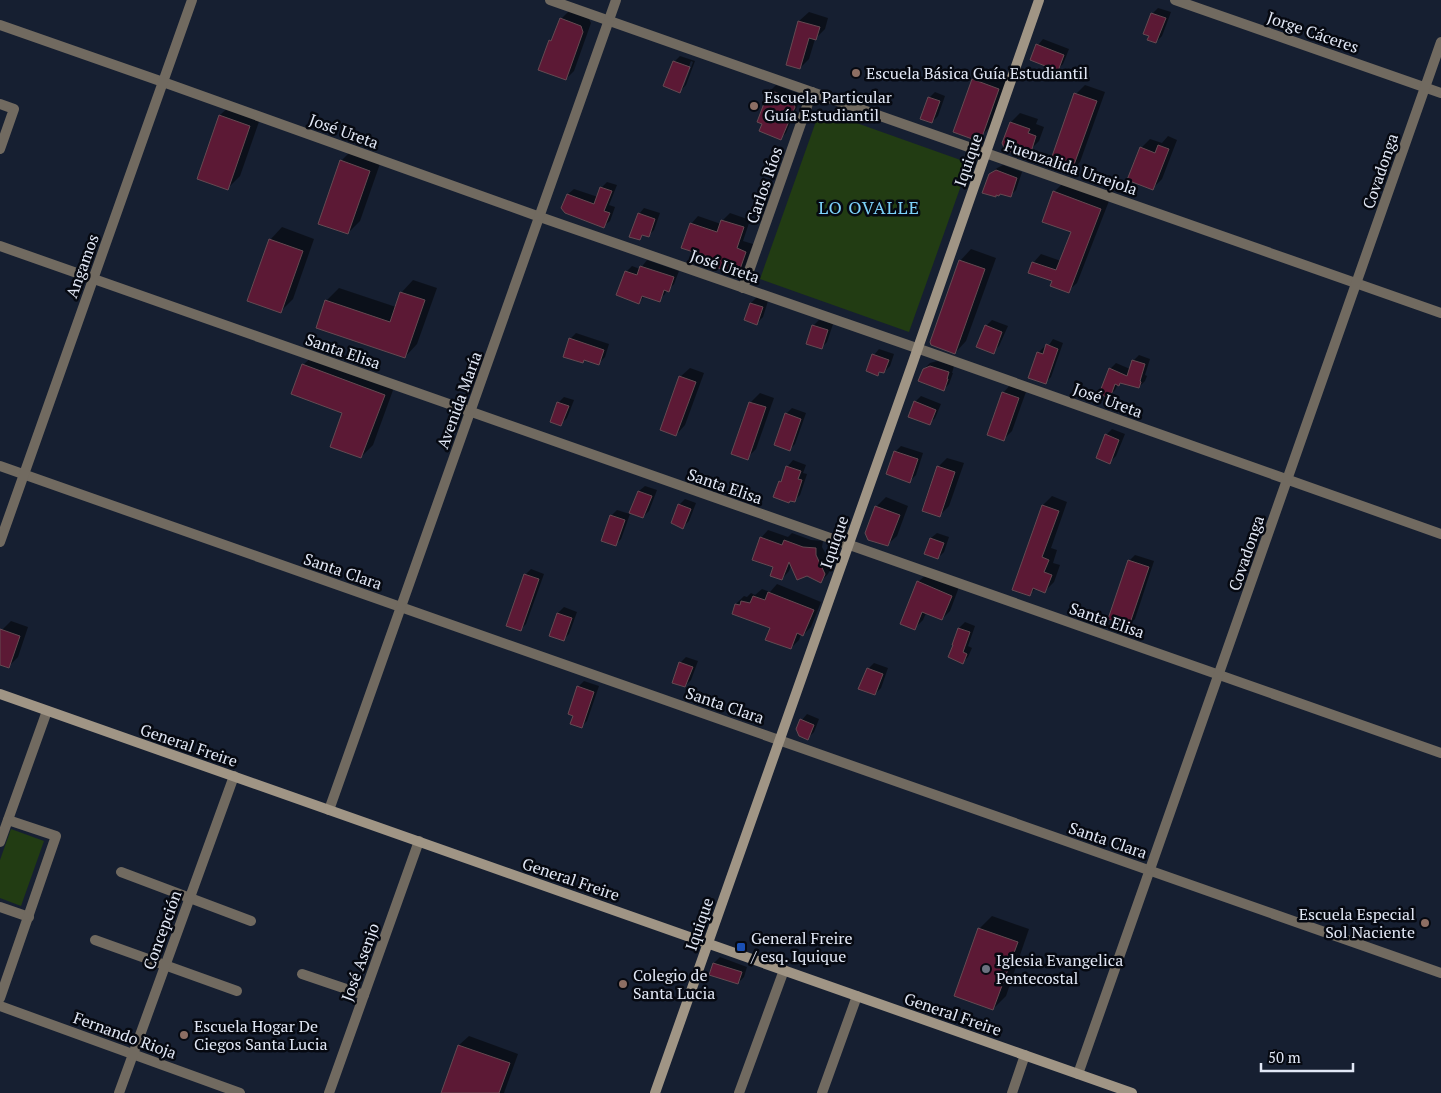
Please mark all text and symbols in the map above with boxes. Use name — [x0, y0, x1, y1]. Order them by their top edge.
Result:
street label: Jorge Cáceres — [1264, 6, 1362, 58]
place label: Escuela Básica Guía Estudiantil — [866, 62, 1088, 84]
marker: Escuela Básica Guía Estudiantil — [850, 67, 862, 79]
place label: Escuela Particular Guía Estudiantil — [764, 86, 893, 126]
marker: Escuela Particular Guía Estudiantil — [748, 100, 760, 112]
street label: José Ureta — [306, 108, 382, 154]
street label: Covadonga — [1357, 130, 1403, 212]
street label: Iquique — [949, 131, 987, 189]
street label: Fuenzalida Urrejola — [1002, 134, 1140, 200]
street label: Carlos Ríos — [741, 144, 787, 226]
district label: LO OVALLE — [818, 195, 920, 219]
street label: Angamos — [60, 231, 104, 301]
street label: José Ureta — [687, 244, 763, 288]
street label: Santa Elisa — [303, 328, 383, 374]
street label: Avenida María — [431, 348, 487, 452]
street label: José Ureta — [1070, 377, 1146, 423]
street label: Santa Elisa — [685, 463, 765, 509]
street label: Covadonga — [1223, 512, 1269, 594]
street label: Iquique — [815, 513, 853, 571]
street label: Santa Clara — [301, 547, 385, 595]
street label: Santa Elisa — [1067, 597, 1147, 643]
street label: Santa Clara — [683, 681, 767, 729]
street label: General Freire — [137, 718, 241, 772]
street label: Santa Clara — [1066, 816, 1150, 864]
street label: General Freire — [519, 852, 623, 906]
street label: Concepción — [137, 887, 187, 973]
street label: Iquique — [680, 895, 718, 953]
place label: Escuela Especial Sol Naciente — [1299, 903, 1415, 943]
marker: Escuela Especial Sol Naciente — [1419, 917, 1431, 929]
street label: José Asenjo — [336, 920, 384, 1004]
place label: General Freire / esq. Iquique — [750, 927, 852, 967]
marker: General Freire / esq. Iquique — [735, 941, 747, 953]
place label: Iglesia Evangelica Pentecostal — [996, 949, 1123, 989]
marker: Iglesia Evangelica Pentecostal — [980, 963, 992, 975]
place label: Colegio de Santa Lucia — [633, 964, 715, 1004]
marker: Colegio de Santa Lucia — [617, 978, 629, 990]
street label: General Freire — [901, 987, 1005, 1041]
street label: Fernando Rioja — [70, 1006, 180, 1064]
place label: Escuela Hogar De Ciegos Santa Lucia — [194, 1015, 328, 1055]
marker: Escuela Hogar De Ciegos Santa Lucia — [178, 1029, 190, 1041]
scale bar — [1261, 1040, 1354, 1072]
text: 50 m — [1268, 1047, 1301, 1067]

